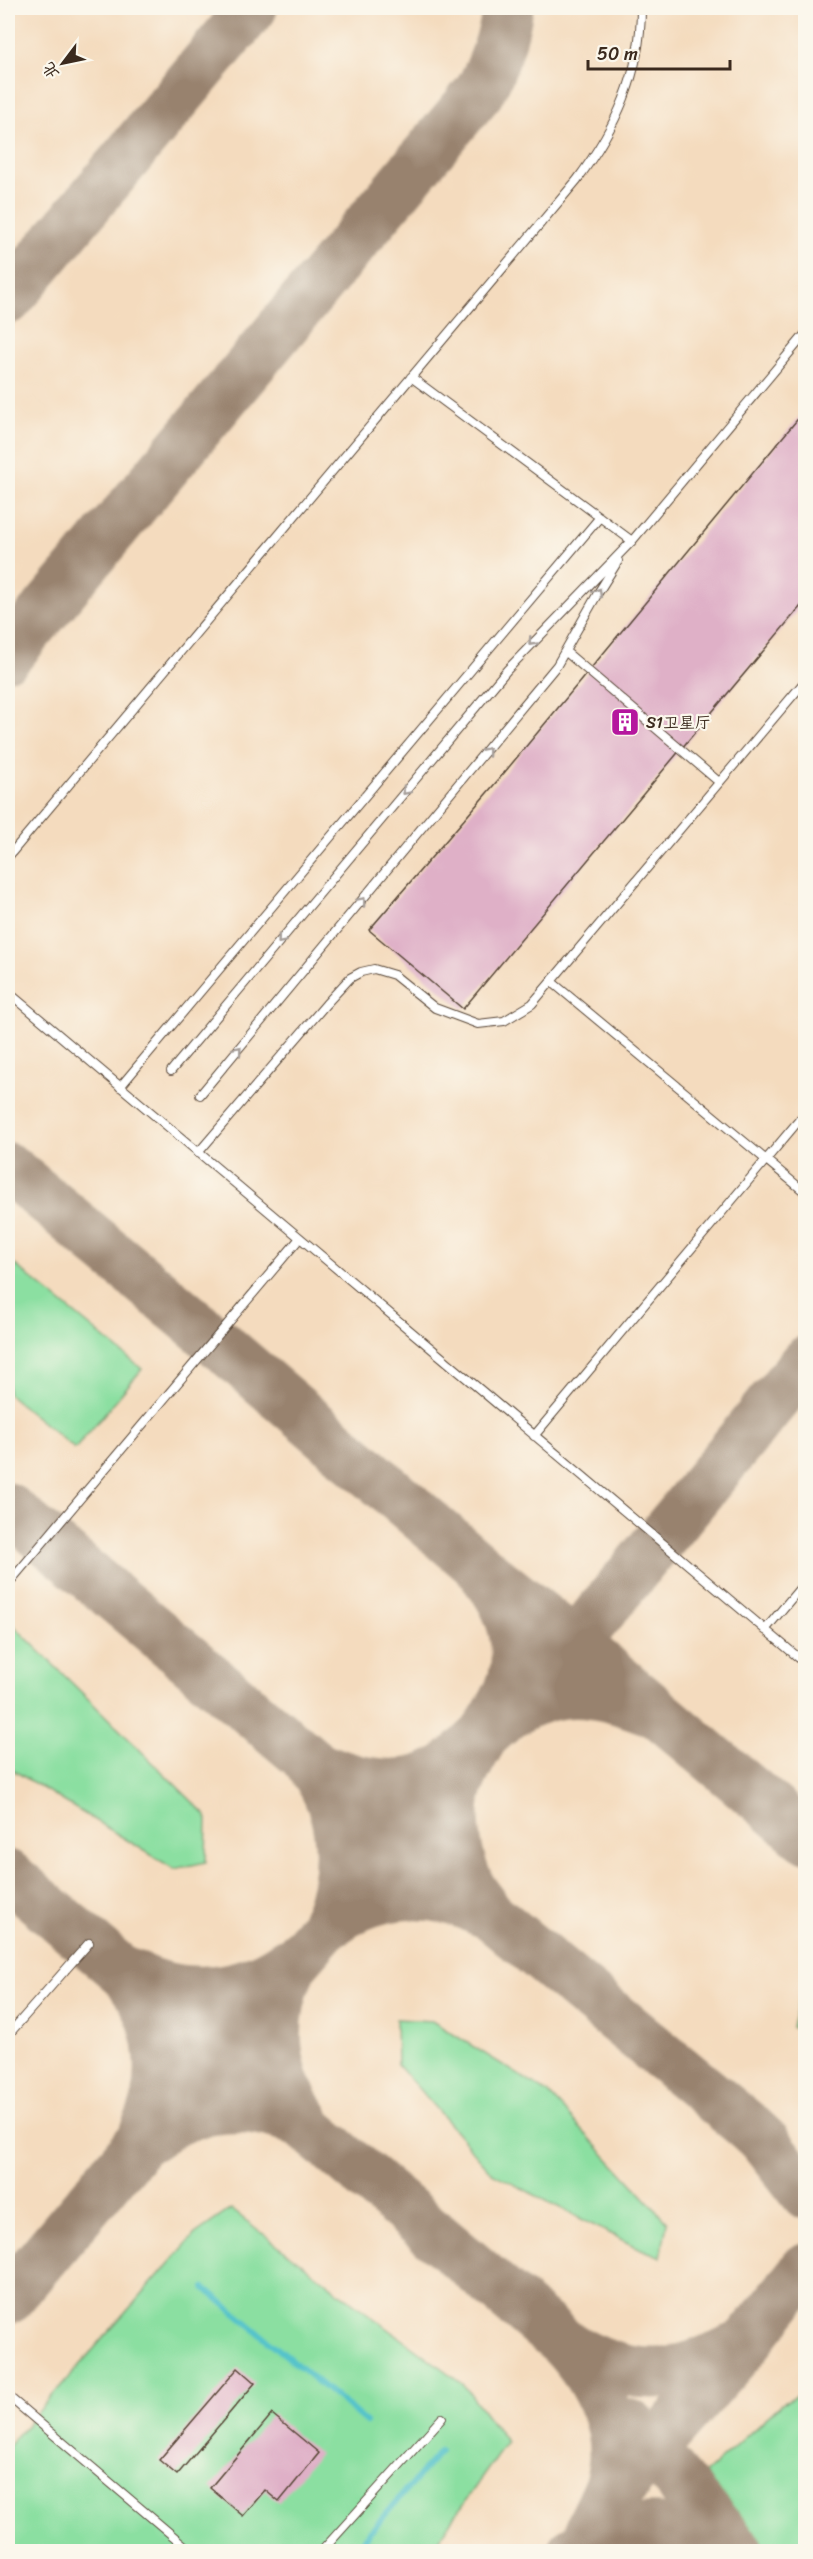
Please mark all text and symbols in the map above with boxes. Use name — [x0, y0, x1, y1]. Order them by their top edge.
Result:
north arrow — [33, 33, 93, 93]
scale bar — [588, 33, 730, 71]
text: 50 m — [597, 38, 638, 70]
text: 北 — [34, 56, 67, 85]
one-way arrow — [591, 588, 603, 598]
one-way arrow — [529, 635, 540, 646]
building icon: S1卫星厅 — [609, 706, 641, 738]
place label: S1卫星厅 — [646, 708, 711, 737]
one-way arrow — [480, 747, 491, 758]
one-way arrow — [402, 784, 413, 795]
one-way arrow — [355, 897, 366, 908]
one-way arrow — [277, 933, 288, 944]
one-way arrow — [230, 1046, 241, 1057]

